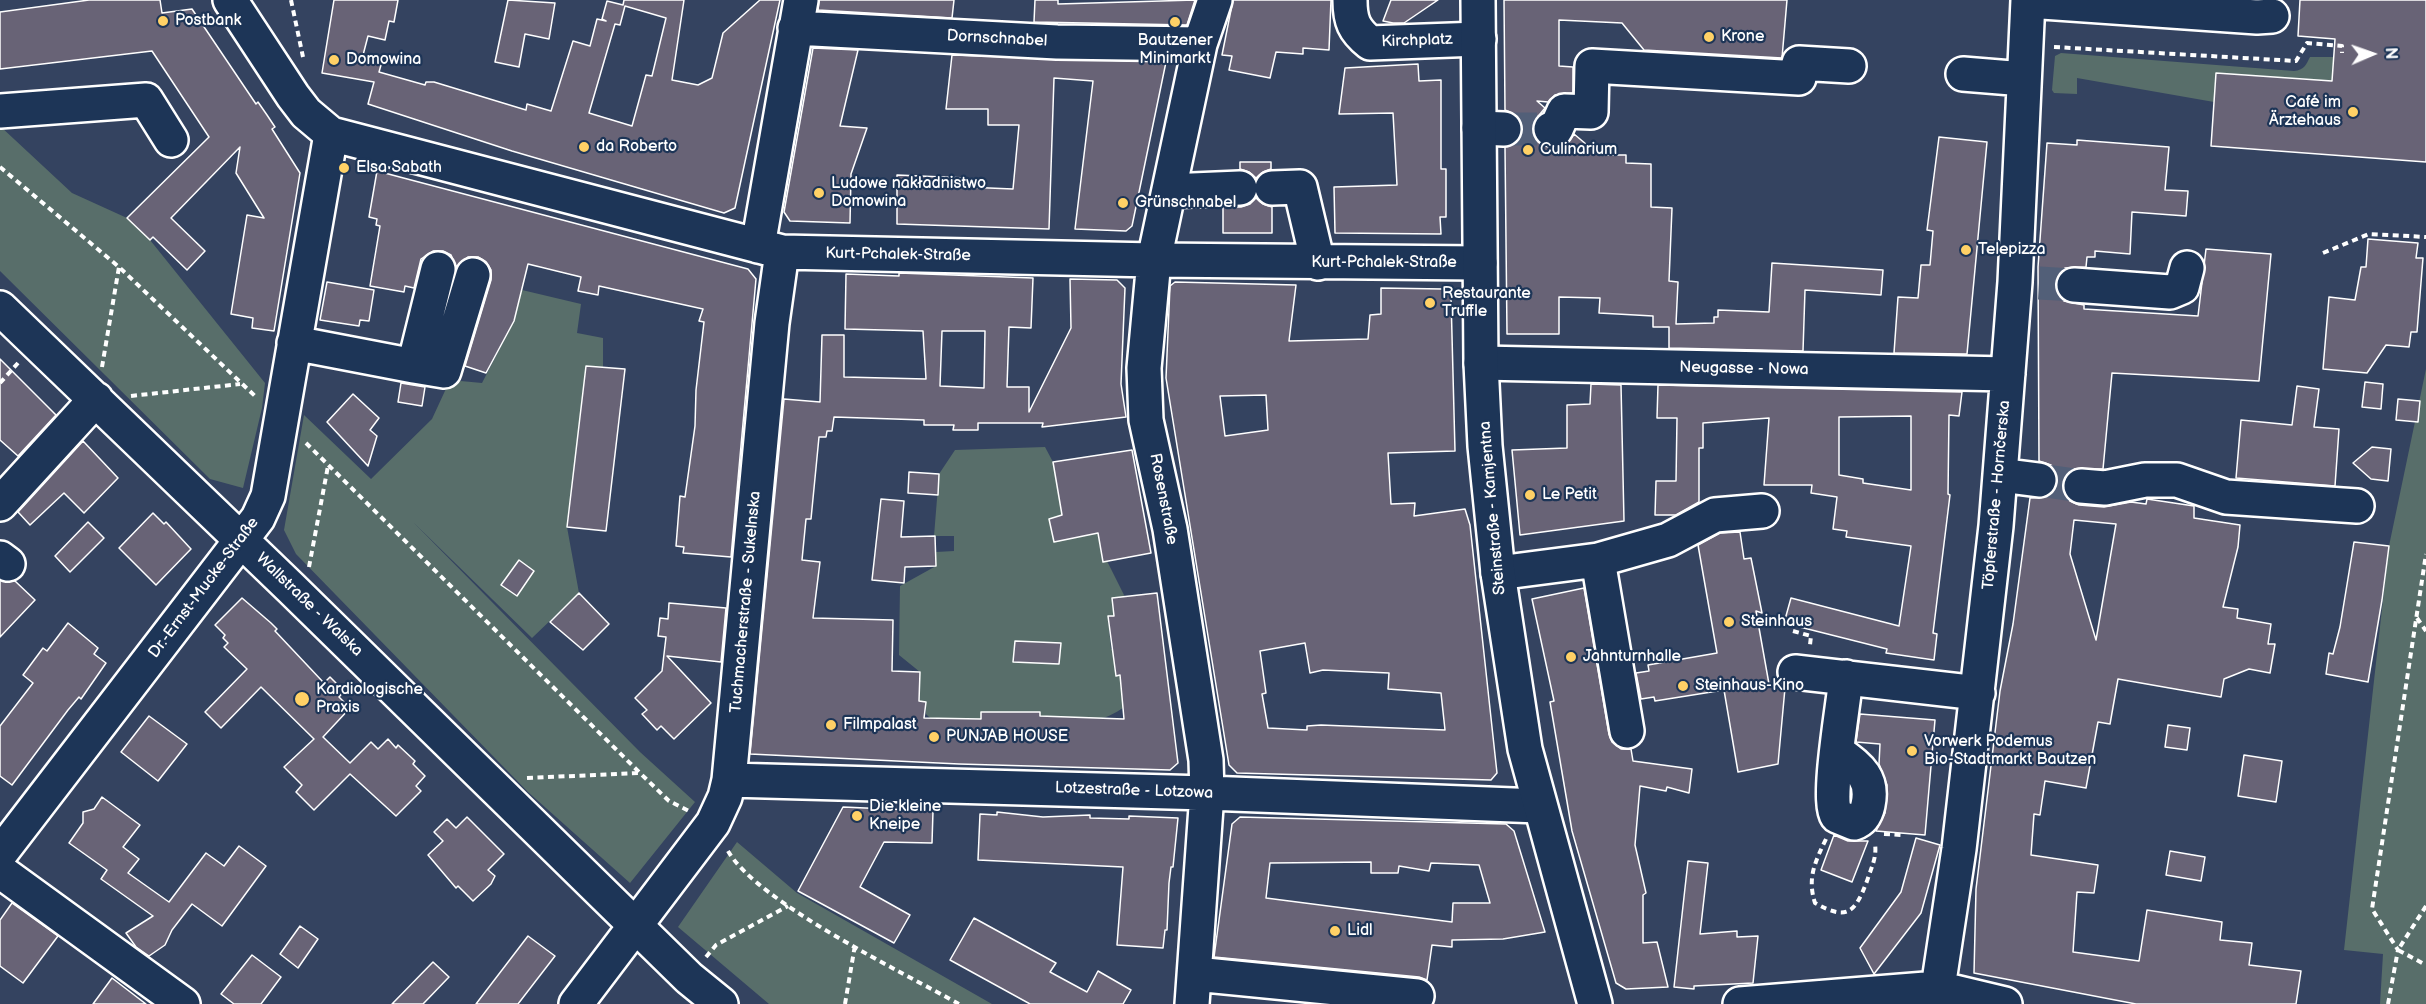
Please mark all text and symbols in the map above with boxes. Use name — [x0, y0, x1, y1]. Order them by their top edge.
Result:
place label: Postbank — [175, 11, 241, 31]
marker: Postbank — [156, 14, 170, 28]
marker: Bautzener Minimarkt — [1168, 15, 1182, 29]
north arrow — [2342, 24, 2402, 84]
street label: Dornschnabel — [946, 27, 1048, 51]
place label: Krone — [1721, 27, 1764, 47]
street label: Kirchplatz — [1381, 30, 1453, 52]
marker: Krone — [1702, 30, 1716, 44]
place label: Bautzener Minimarkt — [1137, 31, 1213, 69]
text: N — [2381, 47, 2400, 60]
place label: Domowina — [346, 50, 421, 70]
marker: Domowina — [327, 53, 341, 67]
place label: Café im Ärztehaus — [2269, 93, 2341, 131]
marker: Café im Ärztehaus — [2346, 105, 2360, 119]
place label: da Roberto — [596, 137, 677, 157]
marker: da Roberto — [577, 140, 591, 154]
place label: Culinarium — [1540, 140, 1617, 160]
marker: Culinarium — [1521, 143, 1535, 157]
place label: Elsa Sabath — [356, 158, 442, 178]
marker: Elsa Sabath — [337, 161, 351, 175]
place label: Ludowe nakładnistwo Domowina — [831, 174, 986, 212]
marker: Ludowe nakładnistwo Domowina — [812, 186, 826, 200]
place label: Grünschnabel — [1135, 193, 1236, 213]
marker: Grünschnabel — [1116, 196, 1130, 210]
place label: Telepizza — [1978, 240, 2046, 260]
marker: Telepizza — [1959, 243, 1973, 257]
street label: Kurt-Pchalek-Straße — [825, 244, 971, 266]
street label: Kurt-Pchalek-Straße — [1311, 253, 1457, 273]
place label: Restaurante Truffle — [1442, 284, 1531, 322]
marker: Restaurante Truffle — [1423, 296, 1437, 310]
street label: Neugasse - Nowa — [1679, 358, 1809, 380]
street label: Töpferstraße - Hornčerska — [1979, 400, 2015, 590]
street label: Steinstraße - Kamjentna — [1476, 420, 1510, 596]
street label: Rosenstraße — [1145, 452, 1181, 546]
place label: Le Petit — [1542, 485, 1597, 505]
marker: Le Petit — [1523, 488, 1537, 502]
street label: Tuchmacherstraße - Sukelnska — [727, 490, 765, 714]
street label: Dr.-Ernst-Mucke-Straße — [145, 514, 263, 662]
street label: Wallstraße - Walska — [252, 549, 366, 661]
place label: Steinhaus — [1741, 612, 1812, 632]
marker: Steinhaus — [1722, 615, 1736, 629]
place label: Jahnturnhalle — [1583, 647, 1681, 667]
marker: Jahnturnhalle — [1564, 650, 1578, 664]
place label: Steinhaus-Kino — [1695, 676, 1804, 696]
marker: Steinhaus-Kino — [1676, 679, 1690, 693]
place label: Kardiologische Praxis — [316, 680, 423, 718]
marker: Kardiologische Praxis — [293, 690, 311, 708]
place label: Filmpalast — [843, 715, 917, 735]
marker: Filmpalast — [824, 718, 838, 732]
place label: PUNJAB HOUSE — [946, 727, 1068, 747]
marker: PUNJAB HOUSE — [927, 730, 941, 744]
place label: Vorwerk Podemus Bio-Stadtmarkt Bautzen — [1924, 732, 2096, 770]
marker: Vorwerk Podemus Bio-Stadtmarkt Bautzen — [1905, 744, 1919, 758]
street label: Lotzestraße - Lotzowa — [1055, 779, 1213, 803]
place label: Die kleine Kneipe — [869, 797, 941, 835]
marker: Die kleine Kneipe — [850, 809, 864, 823]
place label: Lidl — [1347, 921, 1373, 941]
marker: Lidl — [1328, 924, 1342, 938]

